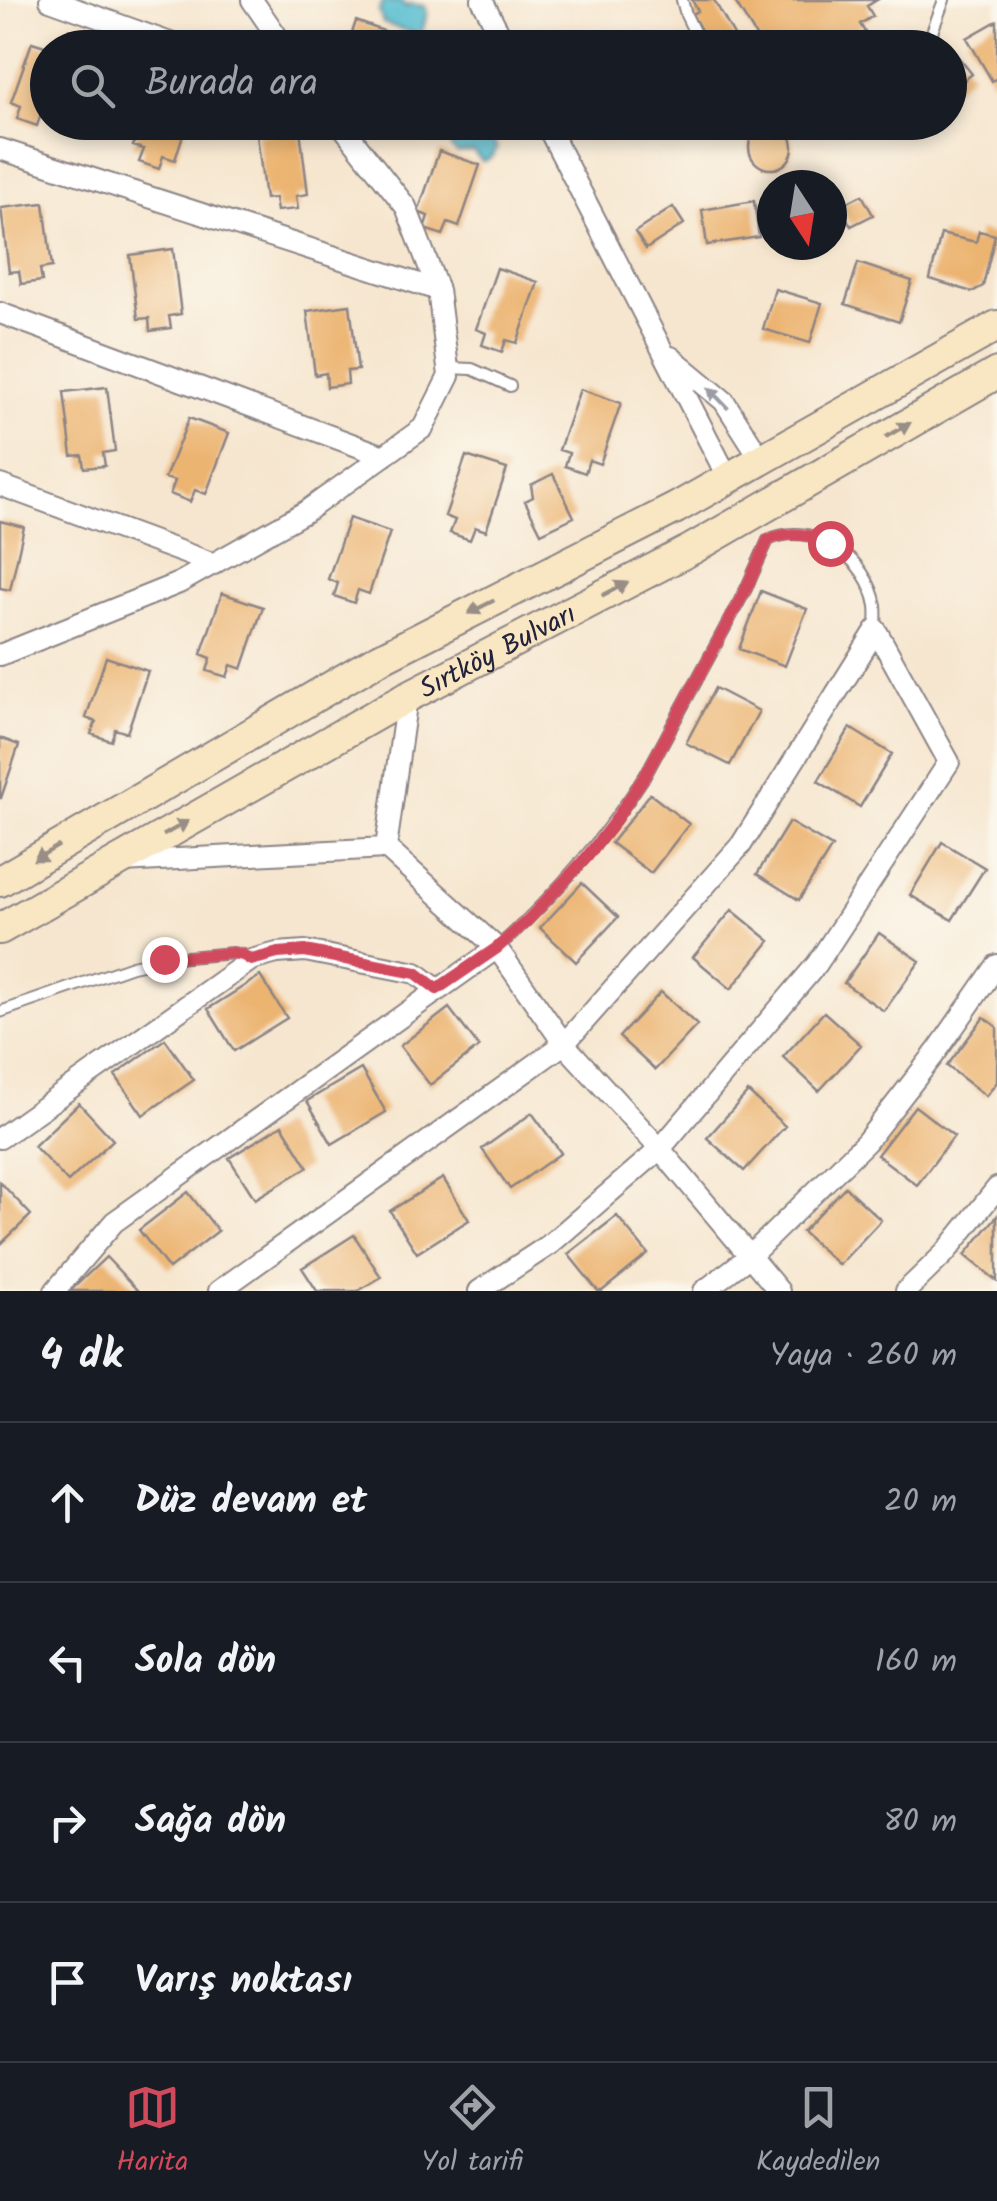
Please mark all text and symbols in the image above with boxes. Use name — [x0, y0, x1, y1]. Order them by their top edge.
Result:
search box — [30, 30, 967, 140]
text: Burada ara — [145, 55, 318, 115]
icon: search — [65, 58, 120, 113]
north arrow — [757, 170, 847, 260]
one-way arrow — [707, 387, 730, 411]
one-way arrow — [884, 422, 912, 439]
route start — [808, 521, 854, 567]
one-way arrow — [600, 581, 629, 598]
street label: Sırtköy Bulvarı — [411, 593, 585, 712]
one-way arrow — [466, 598, 495, 615]
one-way arrow — [161, 820, 190, 837]
one-way arrow — [32, 844, 60, 861]
route end — [142, 937, 188, 983]
text: 4 dk — [40, 1323, 122, 1390]
text: Yaya · 260 m — [770, 1331, 957, 1382]
text: Düz devam et — [135, 1472, 367, 1532]
icon: ahead — [40, 1475, 95, 1530]
text: 20 m — [884, 1477, 957, 1528]
text: Sola dön — [135, 1632, 276, 1692]
icon: left — [40, 1635, 95, 1690]
text: 160 m — [875, 1637, 957, 1688]
text: Sağa dön — [135, 1792, 286, 1852]
icon: right — [40, 1795, 95, 1850]
text: 80 m — [883, 1797, 957, 1848]
text: Varış noktası — [135, 1952, 352, 2012]
icon: arrive — [40, 1955, 95, 2010]
tab: Harita — [117, 2080, 188, 2185]
tab: Yol tarifi — [421, 2080, 523, 2185]
tab: Kaydedilen — [756, 2080, 880, 2185]

